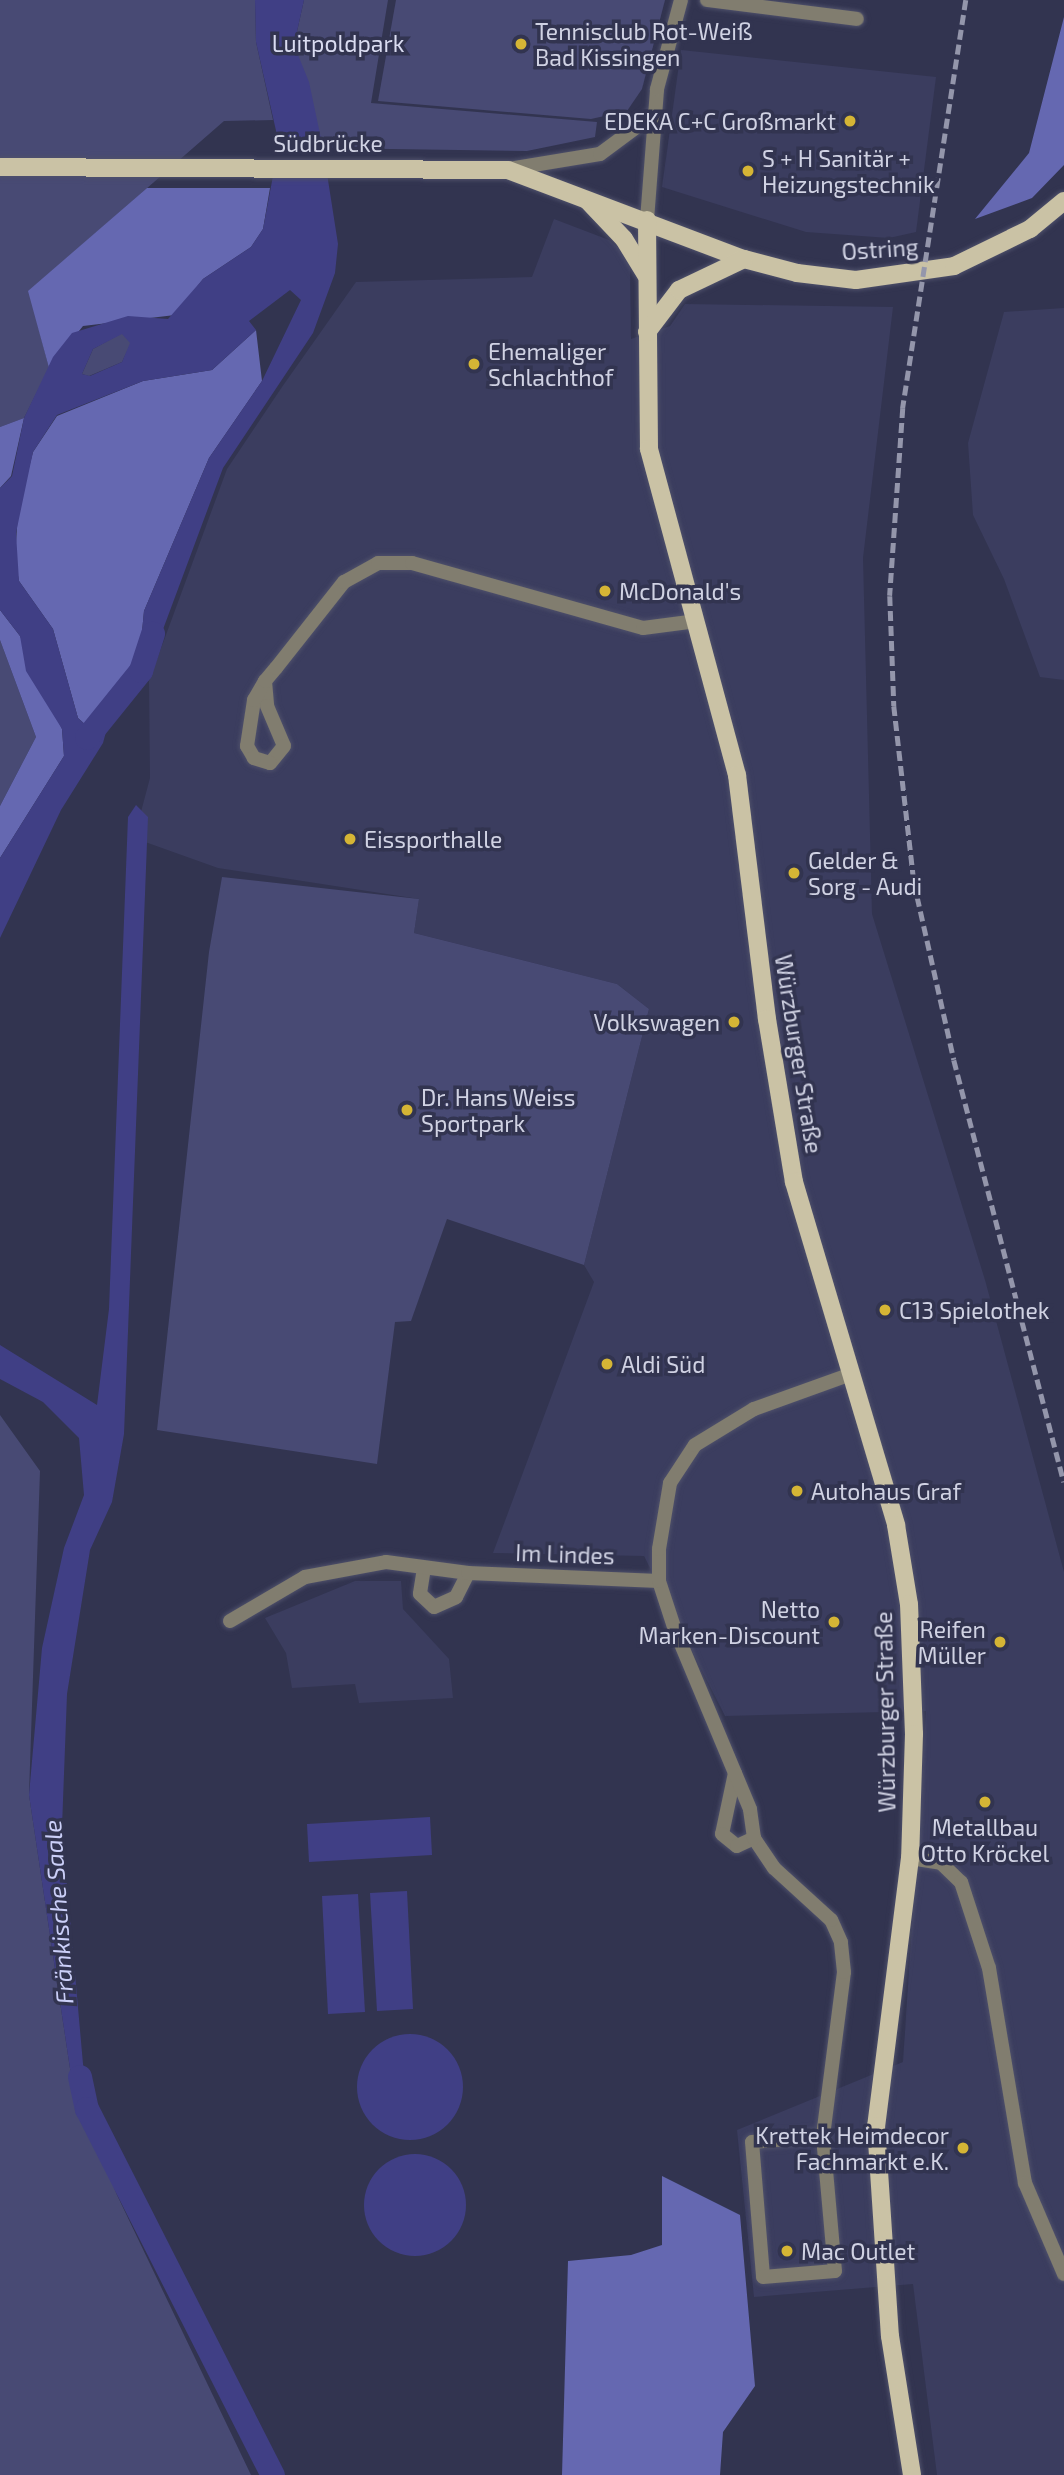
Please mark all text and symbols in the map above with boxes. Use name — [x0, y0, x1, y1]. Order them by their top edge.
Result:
place label: Tennisclub Rot-Weiß Bad Kissingen — [535, 17, 753, 71]
park label: Luitpoldpark — [272, 29, 404, 57]
marker: Tennisclub Rot-Weiß Bad Kissingen — [513, 36, 529, 52]
place label: EDEKA C+C Großmarkt — [604, 107, 836, 135]
marker: EDEKA C+C Großmarkt — [842, 113, 858, 129]
street label: Südbrücke — [273, 129, 383, 157]
place label: S + H Sanitär + Heizungstechnik — [762, 144, 935, 198]
marker: S + H Sanitär + Heizungstechnik — [740, 163, 756, 179]
street label: Ostring — [841, 233, 919, 265]
place label: Ehemaliger Schlachthof — [488, 337, 613, 391]
marker: Ehemaliger Schlachthof — [466, 356, 482, 372]
place label: McDonald's — [619, 577, 741, 605]
marker: McDonald's — [597, 583, 613, 599]
place label: Eissporthalle — [364, 825, 502, 853]
marker: Eissporthalle — [342, 831, 358, 847]
place label: Gelder & Sorg - Audi — [808, 846, 923, 900]
marker: Gelder & Sorg - Audi — [786, 865, 802, 881]
street label: Würzburger Straße — [770, 952, 828, 1156]
place label: Volkswagen — [594, 1008, 720, 1036]
marker: Volkswagen — [726, 1014, 742, 1030]
place label: Dr. Hans Weiss Sportpark — [421, 1083, 576, 1137]
marker: Dr. Hans Weiss Sportpark — [399, 1102, 415, 1118]
place label: C13 Spielothek — [899, 1296, 1050, 1324]
marker: C13 Spielothek — [877, 1302, 893, 1318]
place label: Aldi Süd — [621, 1350, 705, 1378]
marker: Aldi Süd — [599, 1356, 615, 1372]
place label: Autohaus Graf — [811, 1477, 961, 1505]
marker: Autohaus Graf — [789, 1483, 805, 1499]
street label: Im Lindes — [515, 1538, 615, 1570]
place label: Netto Marken-Discount — [639, 1595, 820, 1649]
street label: Würzburger Straße — [869, 1611, 901, 1813]
marker: Netto Marken-Discount — [826, 1614, 842, 1630]
place label: Reifen Müller — [917, 1615, 986, 1669]
marker: Reifen Müller — [992, 1634, 1008, 1650]
marker: Metallbau Otto Kröckel — [977, 1794, 993, 1810]
place label: Metallbau Otto Kröckel — [921, 1813, 1049, 1867]
water label: Fränkische Saale — [37, 1819, 79, 2005]
place label: Krettek Heimdecor Fachmarkt e.K. — [755, 2121, 949, 2175]
marker: Krettek Heimdecor Fachmarkt e.K. — [955, 2140, 971, 2156]
place label: Mac Outlet — [801, 2237, 915, 2265]
marker: Mac Outlet — [779, 2243, 795, 2259]

